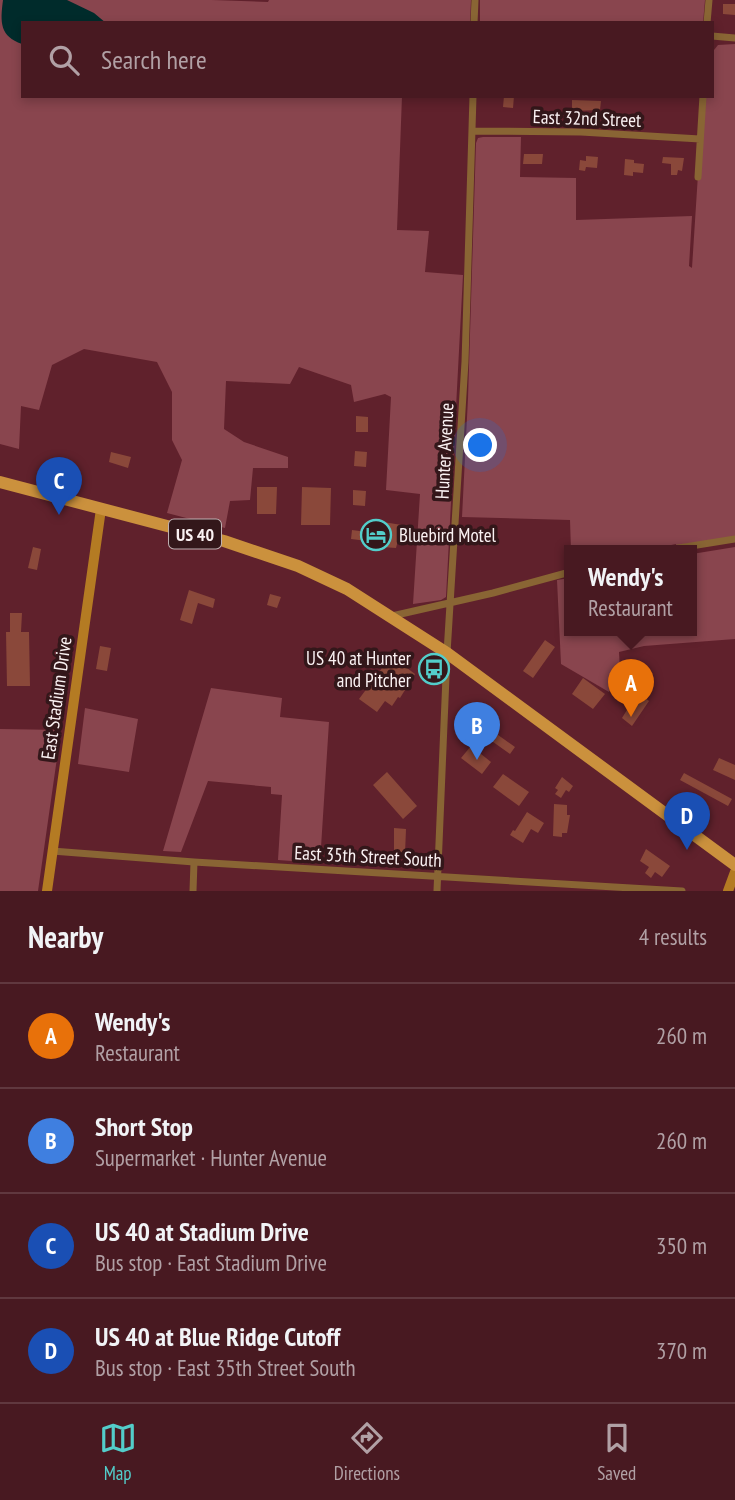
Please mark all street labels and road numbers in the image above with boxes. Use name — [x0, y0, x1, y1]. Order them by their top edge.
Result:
street label: East 32nd Street — [532, 104, 642, 132]
street label: Hunter Avenue — [429, 402, 459, 500]
road number: US 40 — [169, 520, 221, 548]
street label: East Stadium Drive — [35, 635, 77, 761]
street label: East 35th Street South — [294, 840, 442, 872]

